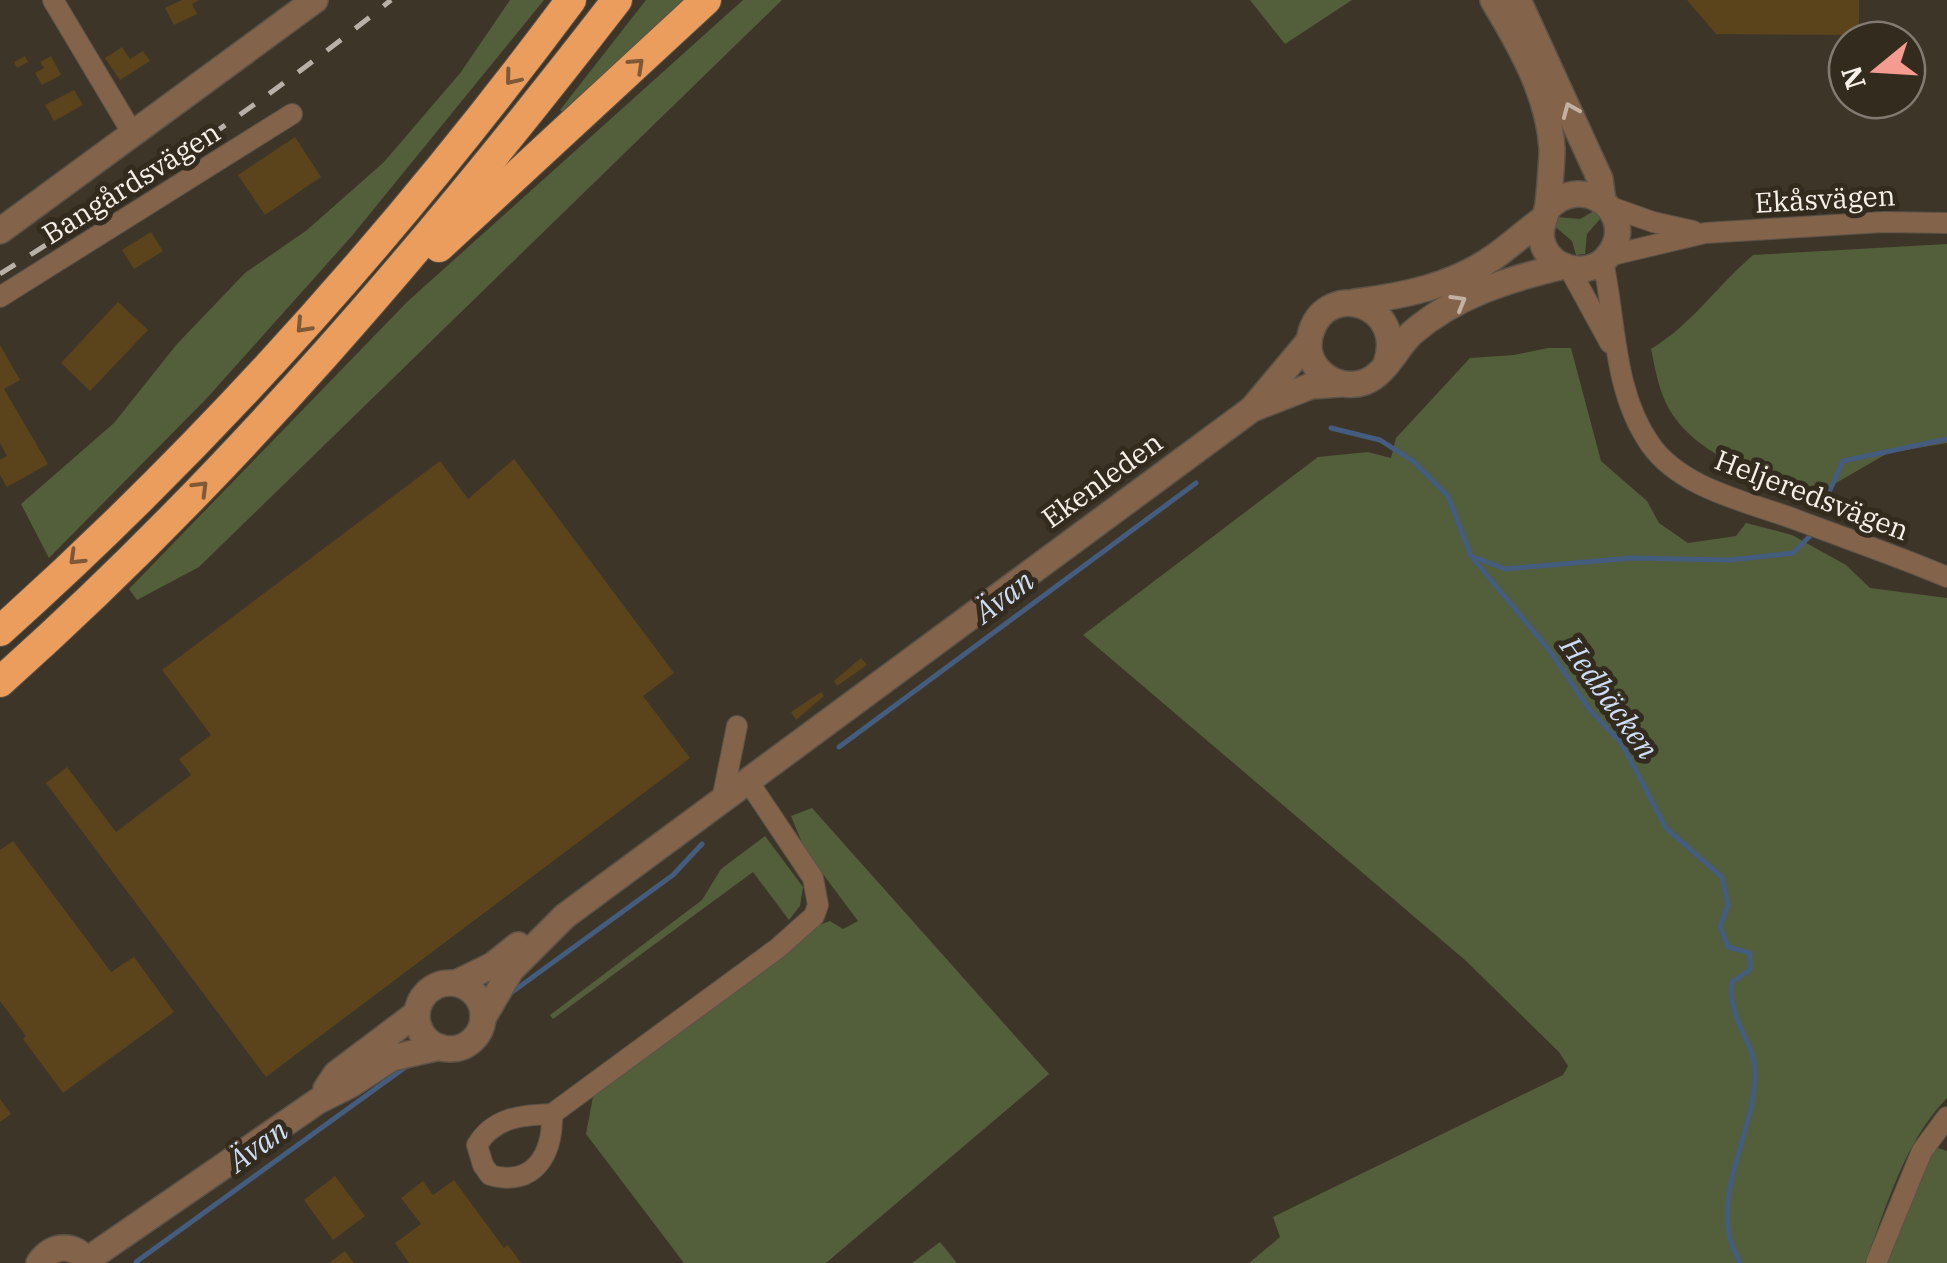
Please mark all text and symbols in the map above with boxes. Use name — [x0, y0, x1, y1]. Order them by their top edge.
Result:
north arrow — [1827, 20, 1927, 120]
one-way arrow — [625, 59, 644, 77]
text: N — [1832, 62, 1874, 94]
one-way arrow — [506, 66, 524, 84]
one-way arrow — [1561, 102, 1581, 120]
street label: Bangårdsvägen — [35, 113, 227, 252]
street label: Ekåsvägen — [1754, 176, 1896, 221]
one-way arrow — [1448, 295, 1466, 314]
one-way arrow — [297, 314, 315, 333]
street label: Ekenleden — [1034, 423, 1169, 536]
street label: Heljeredsvägen — [1710, 441, 1914, 549]
one-way arrow — [190, 481, 208, 499]
one-way arrow — [69, 547, 87, 565]
water label: Ävan — [964, 561, 1041, 632]
water label: Hedbäcken — [1552, 627, 1668, 766]
water label: Ävan — [218, 1110, 295, 1181]

